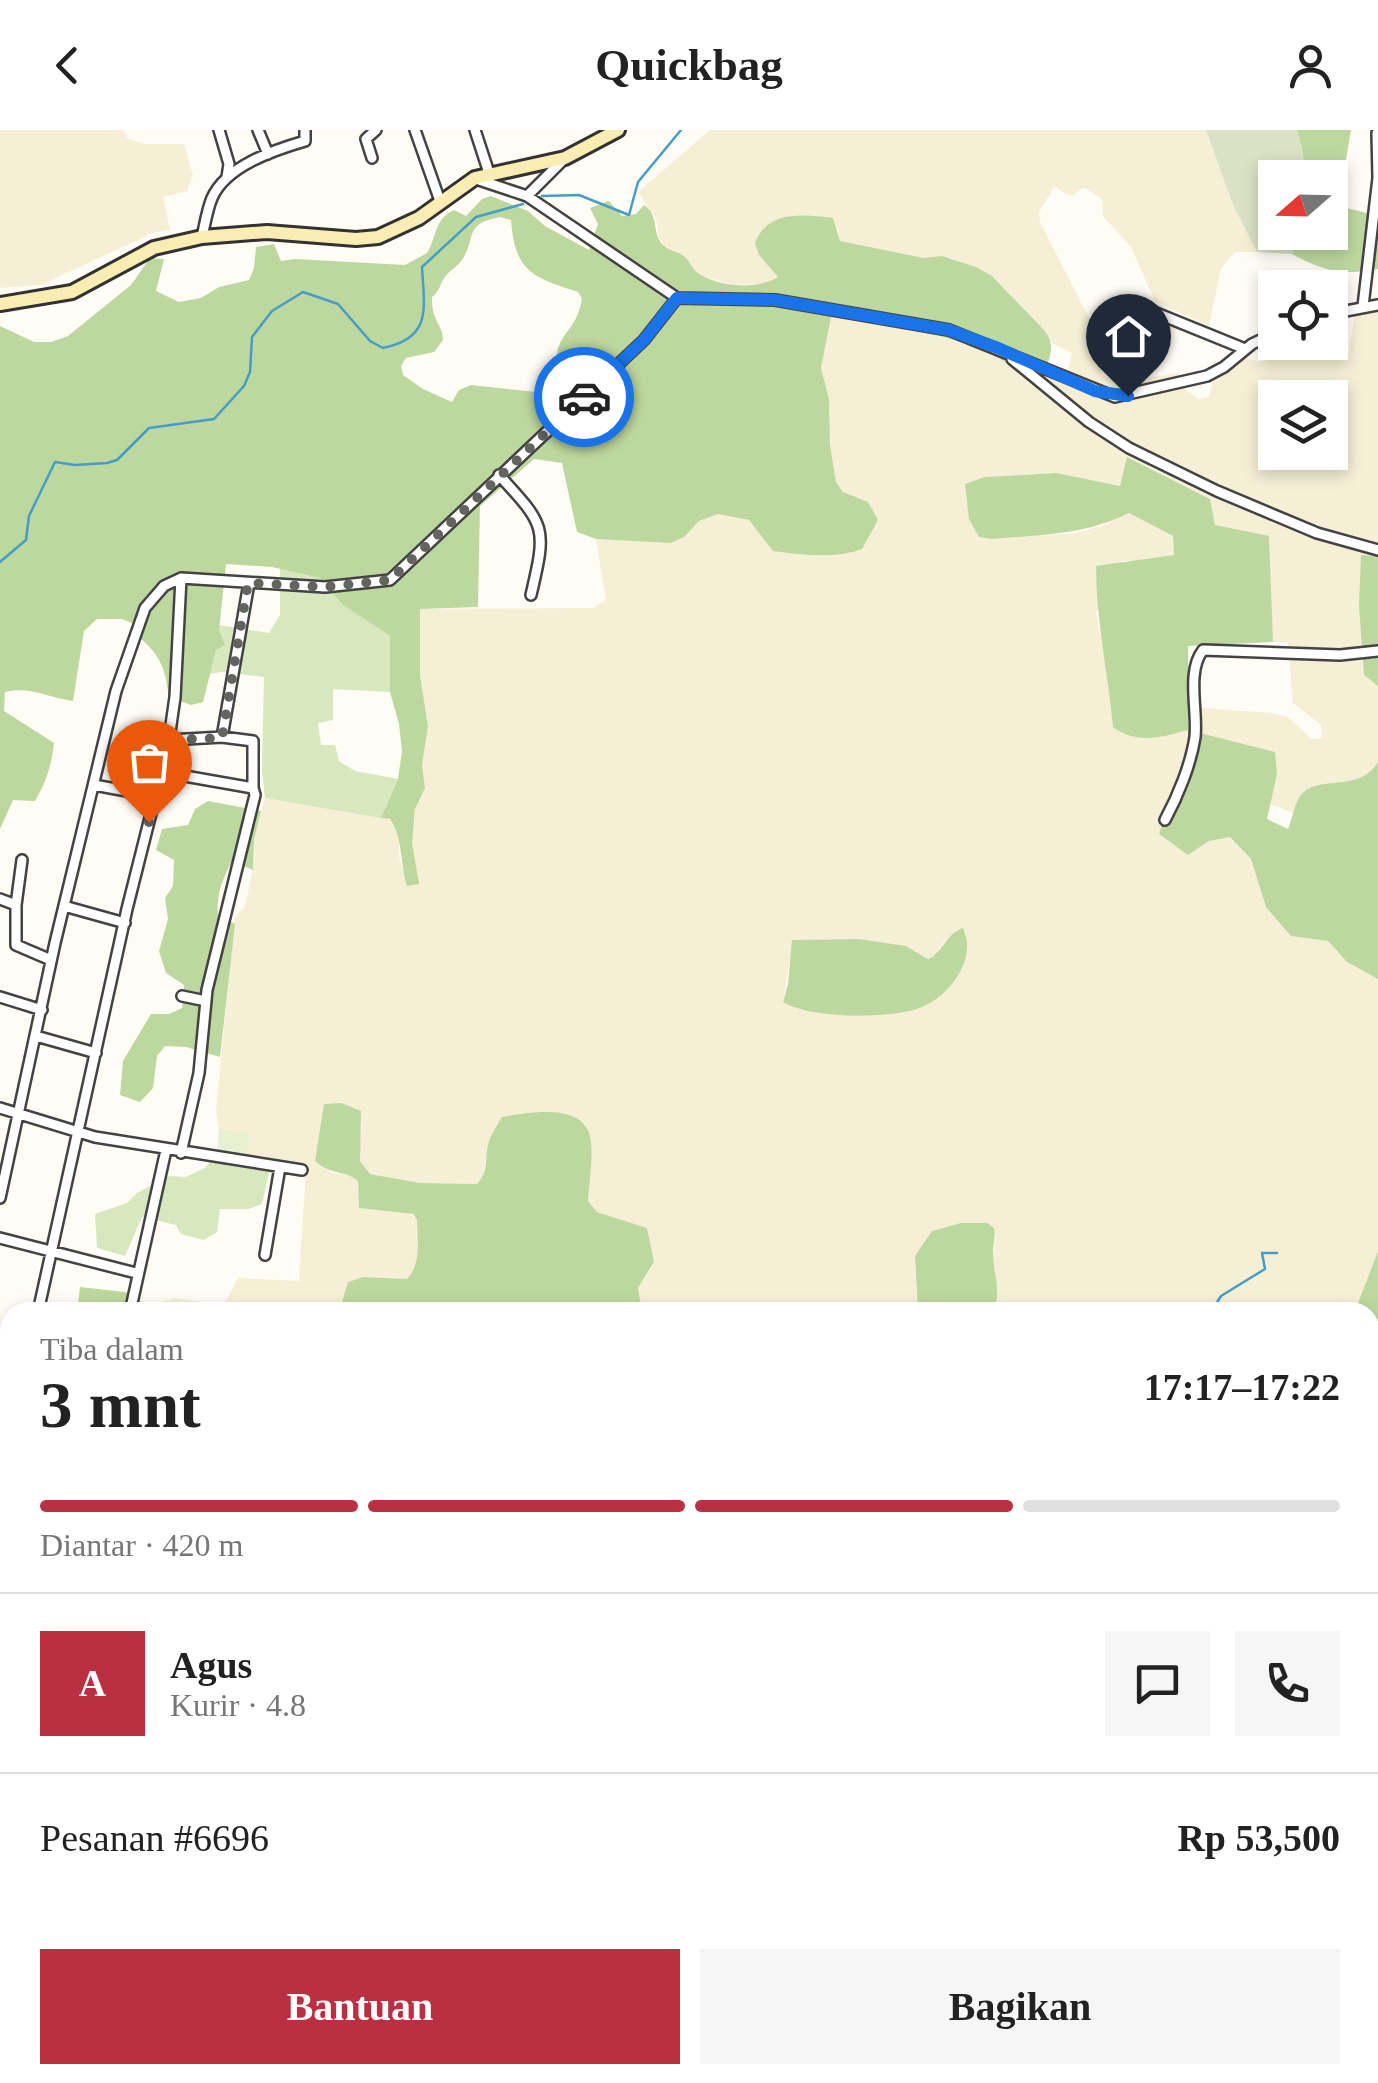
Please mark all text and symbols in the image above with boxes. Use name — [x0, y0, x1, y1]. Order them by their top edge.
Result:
icon: back — [40, 38, 95, 93]
icon: person — [1283, 38, 1338, 93]
text: Quickbag — [595, 40, 783, 90]
north arrow — [1258, 160, 1348, 250]
map controls — [1258, 160, 1348, 470]
button: locate — [1258, 270, 1348, 360]
pin — [1086, 294, 1171, 397]
icon: home — [1101, 309, 1156, 364]
courier — [534, 347, 634, 447]
icon: car — [557, 370, 612, 425]
button: layers — [1258, 380, 1348, 470]
pin — [107, 720, 192, 823]
icon: bag — [122, 735, 177, 790]
text: Tiba dalam — [40, 1331, 184, 1367]
text: 17:17–17:22 — [1144, 1366, 1340, 1408]
text: 3 mnt — [40, 1369, 201, 1441]
text: Diantar · 420 m — [40, 1527, 244, 1563]
button: chat — [1105, 1631, 1210, 1736]
button: phone — [1235, 1631, 1340, 1736]
text: Agus — [170, 1644, 252, 1686]
text: A — [79, 1662, 106, 1704]
text: Kurir · 4.8 — [170, 1687, 306, 1723]
text: Pesanan #6696 — [40, 1817, 269, 1859]
text: Rp 53,500 — [1177, 1817, 1340, 1859]
button: Bantuan — [40, 1949, 680, 2064]
button: Bagikan — [700, 1949, 1340, 2064]

